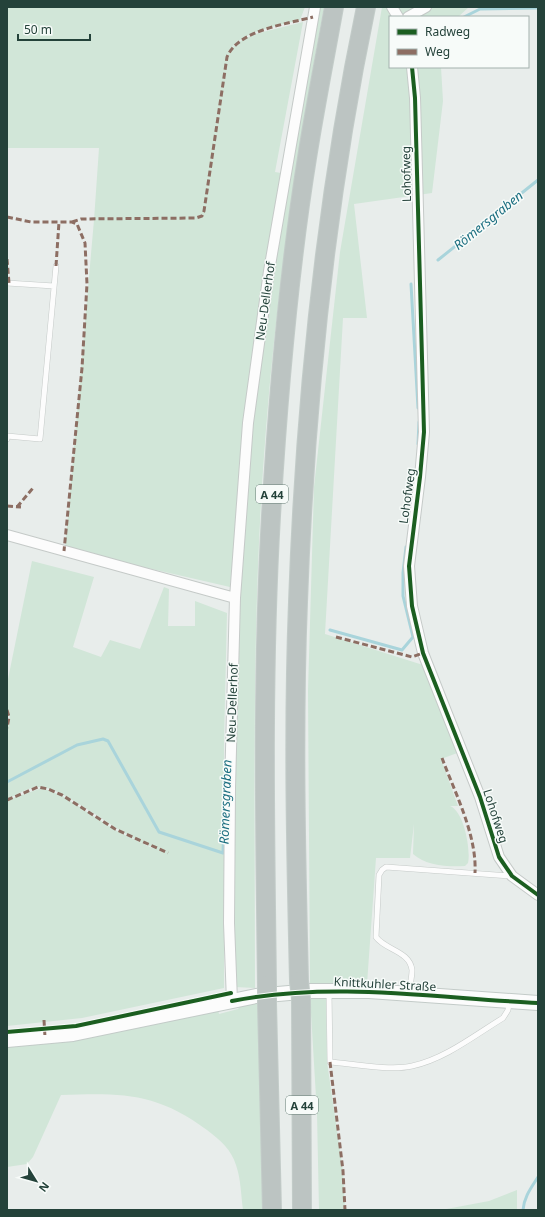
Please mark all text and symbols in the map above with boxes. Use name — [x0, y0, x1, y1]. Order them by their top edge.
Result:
scale bar — [18, 16, 90, 42]
legend — [389, 16, 529, 68]
text: 50 m — [24, 21, 52, 38]
text: Radweg — [425, 23, 470, 40]
text: Weg — [425, 43, 450, 60]
street label: Lohofweg — [397, 146, 415, 202]
water label: Römersgraben — [449, 186, 527, 254]
street label: Neu-Dellerhof — [251, 260, 279, 342]
street label: Lohofweg — [395, 467, 419, 525]
road number: A 44 — [256, 485, 288, 503]
street label: Neu-Dellerhof — [222, 662, 242, 743]
water label: Römersgraben — [215, 759, 235, 845]
street label: Lohofweg — [479, 787, 513, 845]
street label: Knittkuhler Straße — [333, 973, 437, 995]
road number: A 44 — [286, 1096, 318, 1114]
north arrow — [16, 1161, 56, 1201]
text: N — [36, 1179, 53, 1195]

